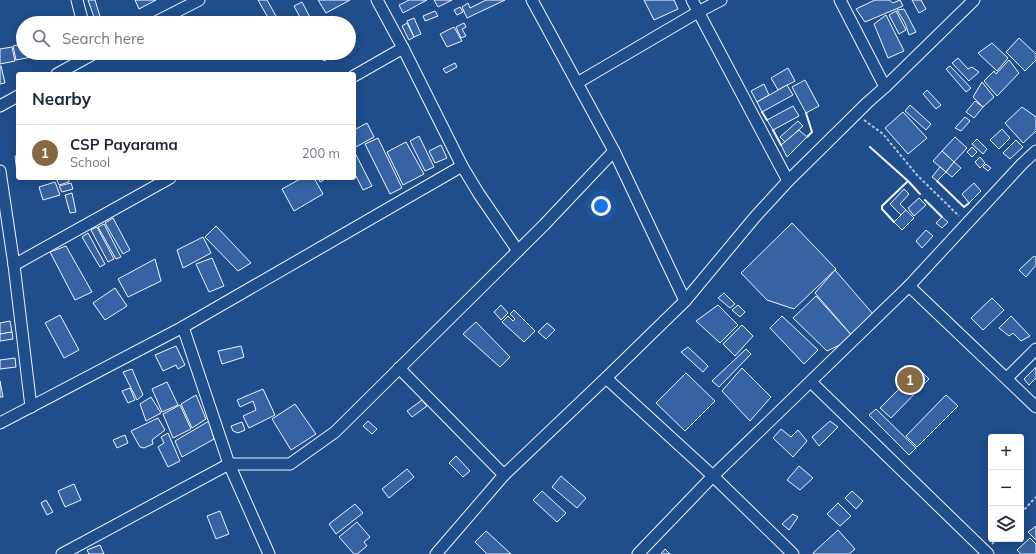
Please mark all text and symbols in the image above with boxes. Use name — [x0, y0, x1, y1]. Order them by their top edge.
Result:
search box — [16, 16, 356, 60]
icon: search — [30, 27, 52, 49]
text: Search here — [62, 29, 144, 48]
text: Nearby — [32, 88, 91, 109]
text: CSP Payarama — [70, 135, 178, 154]
text: 1 — [41, 145, 49, 161]
text: 200 m — [302, 145, 340, 161]
text: School — [70, 154, 110, 170]
your location — [591, 196, 611, 216]
pin: 1 — [897, 365, 923, 395]
map controls — [988, 434, 1024, 542]
button: + — [988, 434, 1024, 470]
button: − — [988, 470, 1024, 506]
button: layers — [988, 506, 1024, 542]

